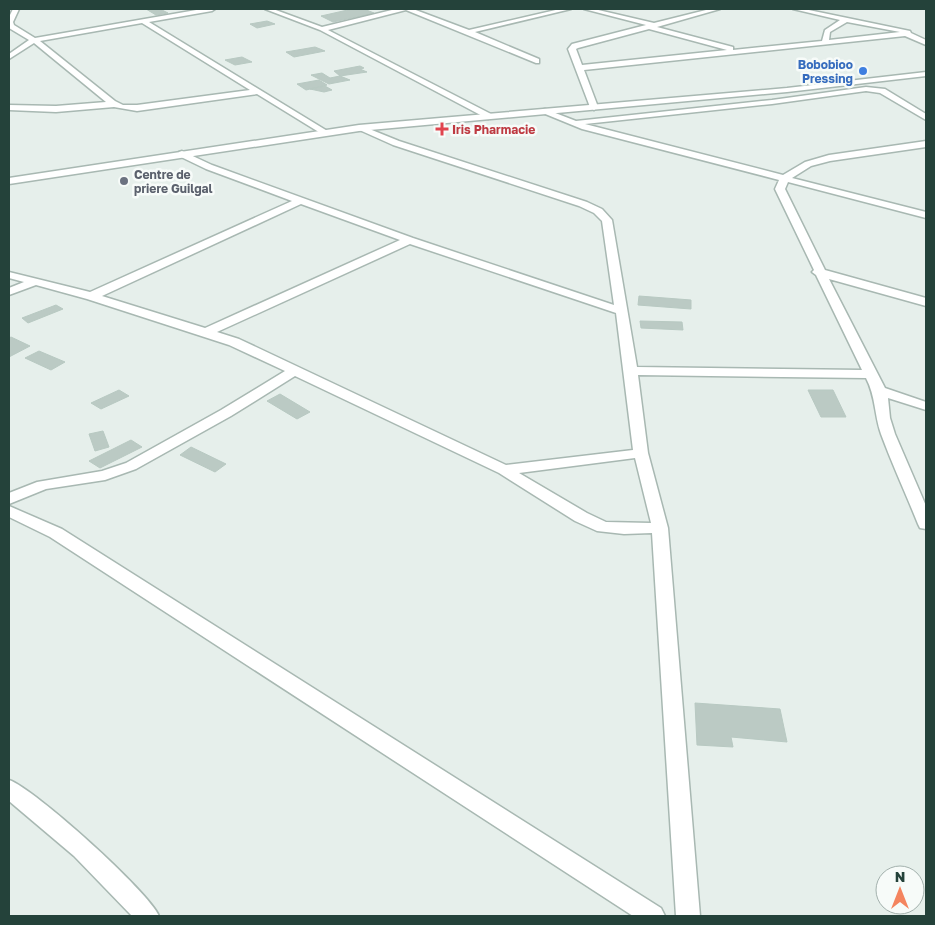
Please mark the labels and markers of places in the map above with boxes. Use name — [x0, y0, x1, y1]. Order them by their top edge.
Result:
place label: Bobobioo Pressing — [798, 57, 853, 86]
marker: Bobobioo Pressing — [857, 65, 869, 77]
place label: Iris Pharmacie — [452, 122, 535, 137]
marker: Iris Pharmacie — [436, 123, 448, 135]
place label: Centre de priere Guilgal — [134, 167, 213, 196]
marker: Centre de priere Guilgal — [118, 175, 130, 187]

